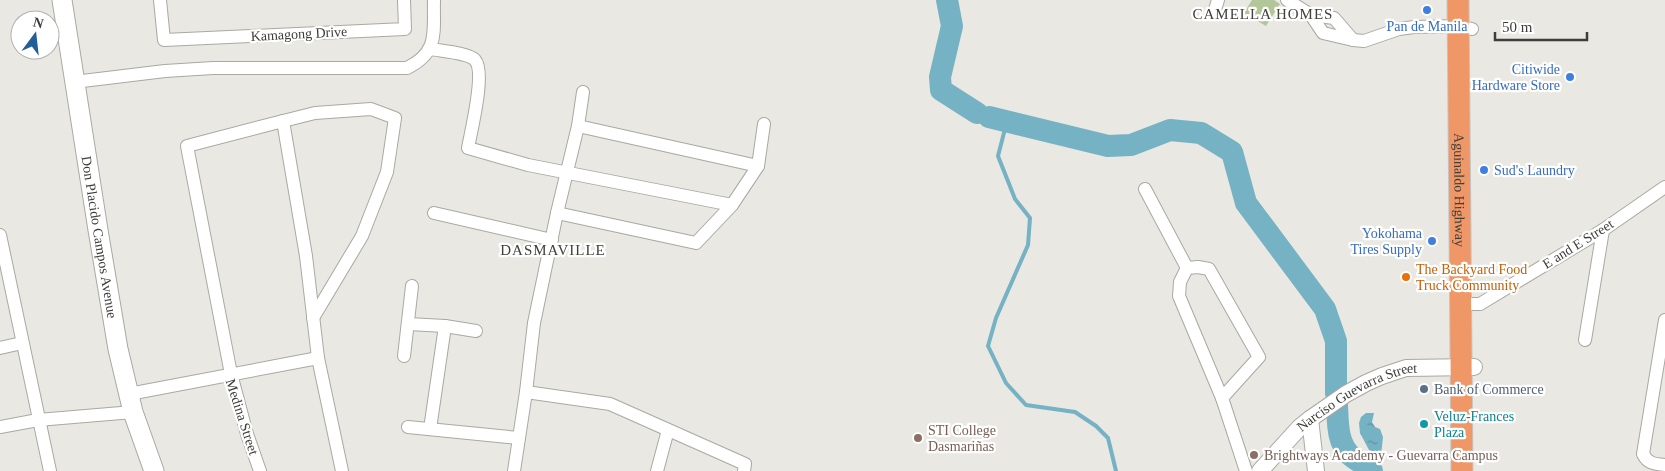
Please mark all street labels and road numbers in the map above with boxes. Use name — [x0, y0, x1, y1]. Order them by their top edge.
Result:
street label: Kamagong Drive — [250, 24, 348, 44]
street label: Aguinaldo Highway — [1452, 133, 1468, 247]
street label: Don Placido Campos Avenue — [79, 155, 120, 319]
street label: E and E Street — [1540, 216, 1616, 272]
street label: Narciso Guevarra Street — [1294, 360, 1417, 434]
street label: Medina Street — [223, 377, 261, 457]

